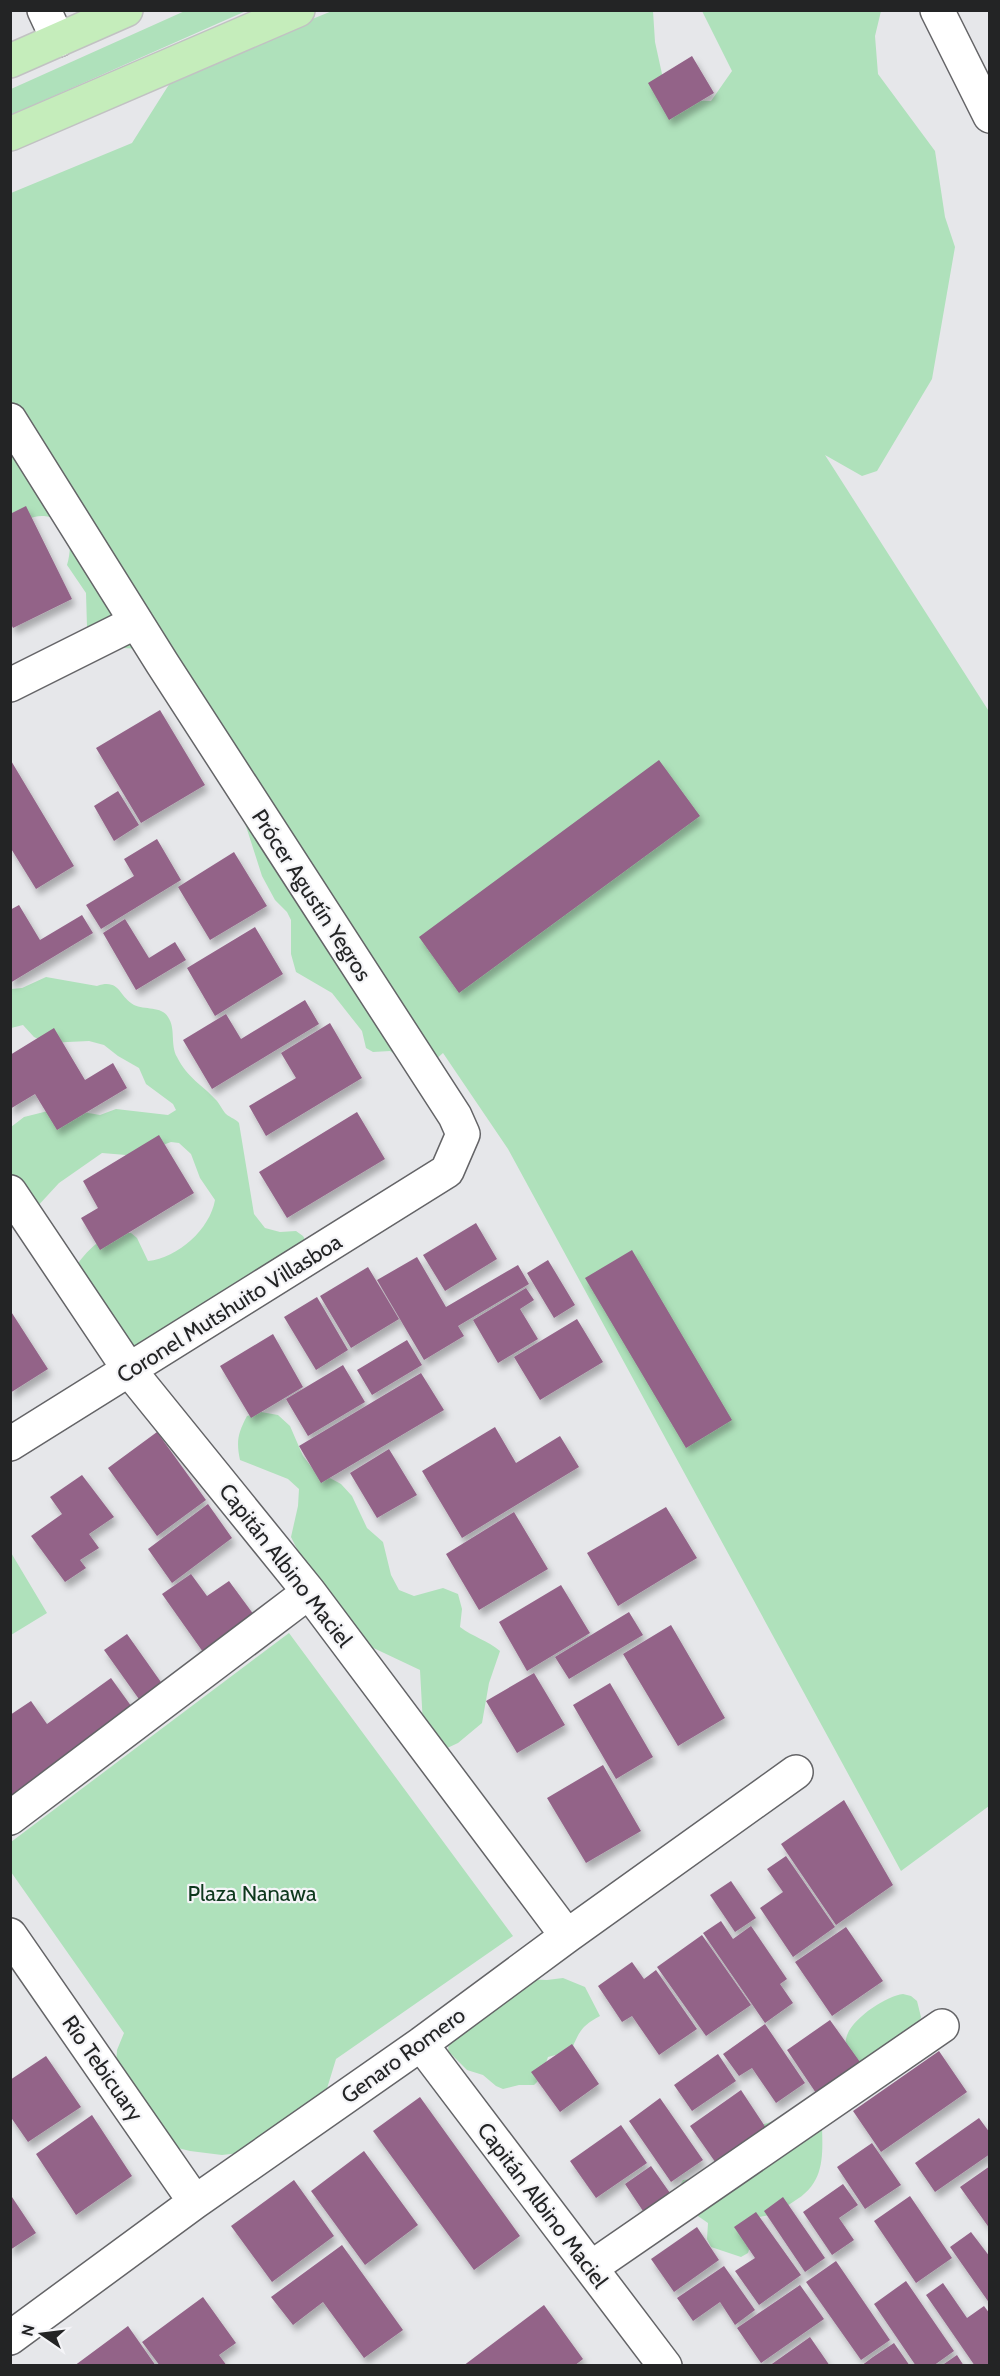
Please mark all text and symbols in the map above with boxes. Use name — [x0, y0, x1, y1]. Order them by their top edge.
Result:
street label: Prócer Agustín Yegros — [246, 804, 377, 986]
street label: Coronel Mutshuito Villasboa — [112, 1228, 347, 1389]
street label: Capitán Albino Maciel — [213, 1478, 358, 1653]
park label: Plaza Nanawa — [188, 1880, 317, 1907]
street label: Genaro Romero — [336, 2001, 471, 2109]
street label: Río Tebicuary — [56, 2010, 149, 2126]
street label: Capitán Albino Maciel — [471, 2117, 614, 2294]
north arrow — [12, 2304, 72, 2364]
text: N — [17, 2323, 39, 2338]

